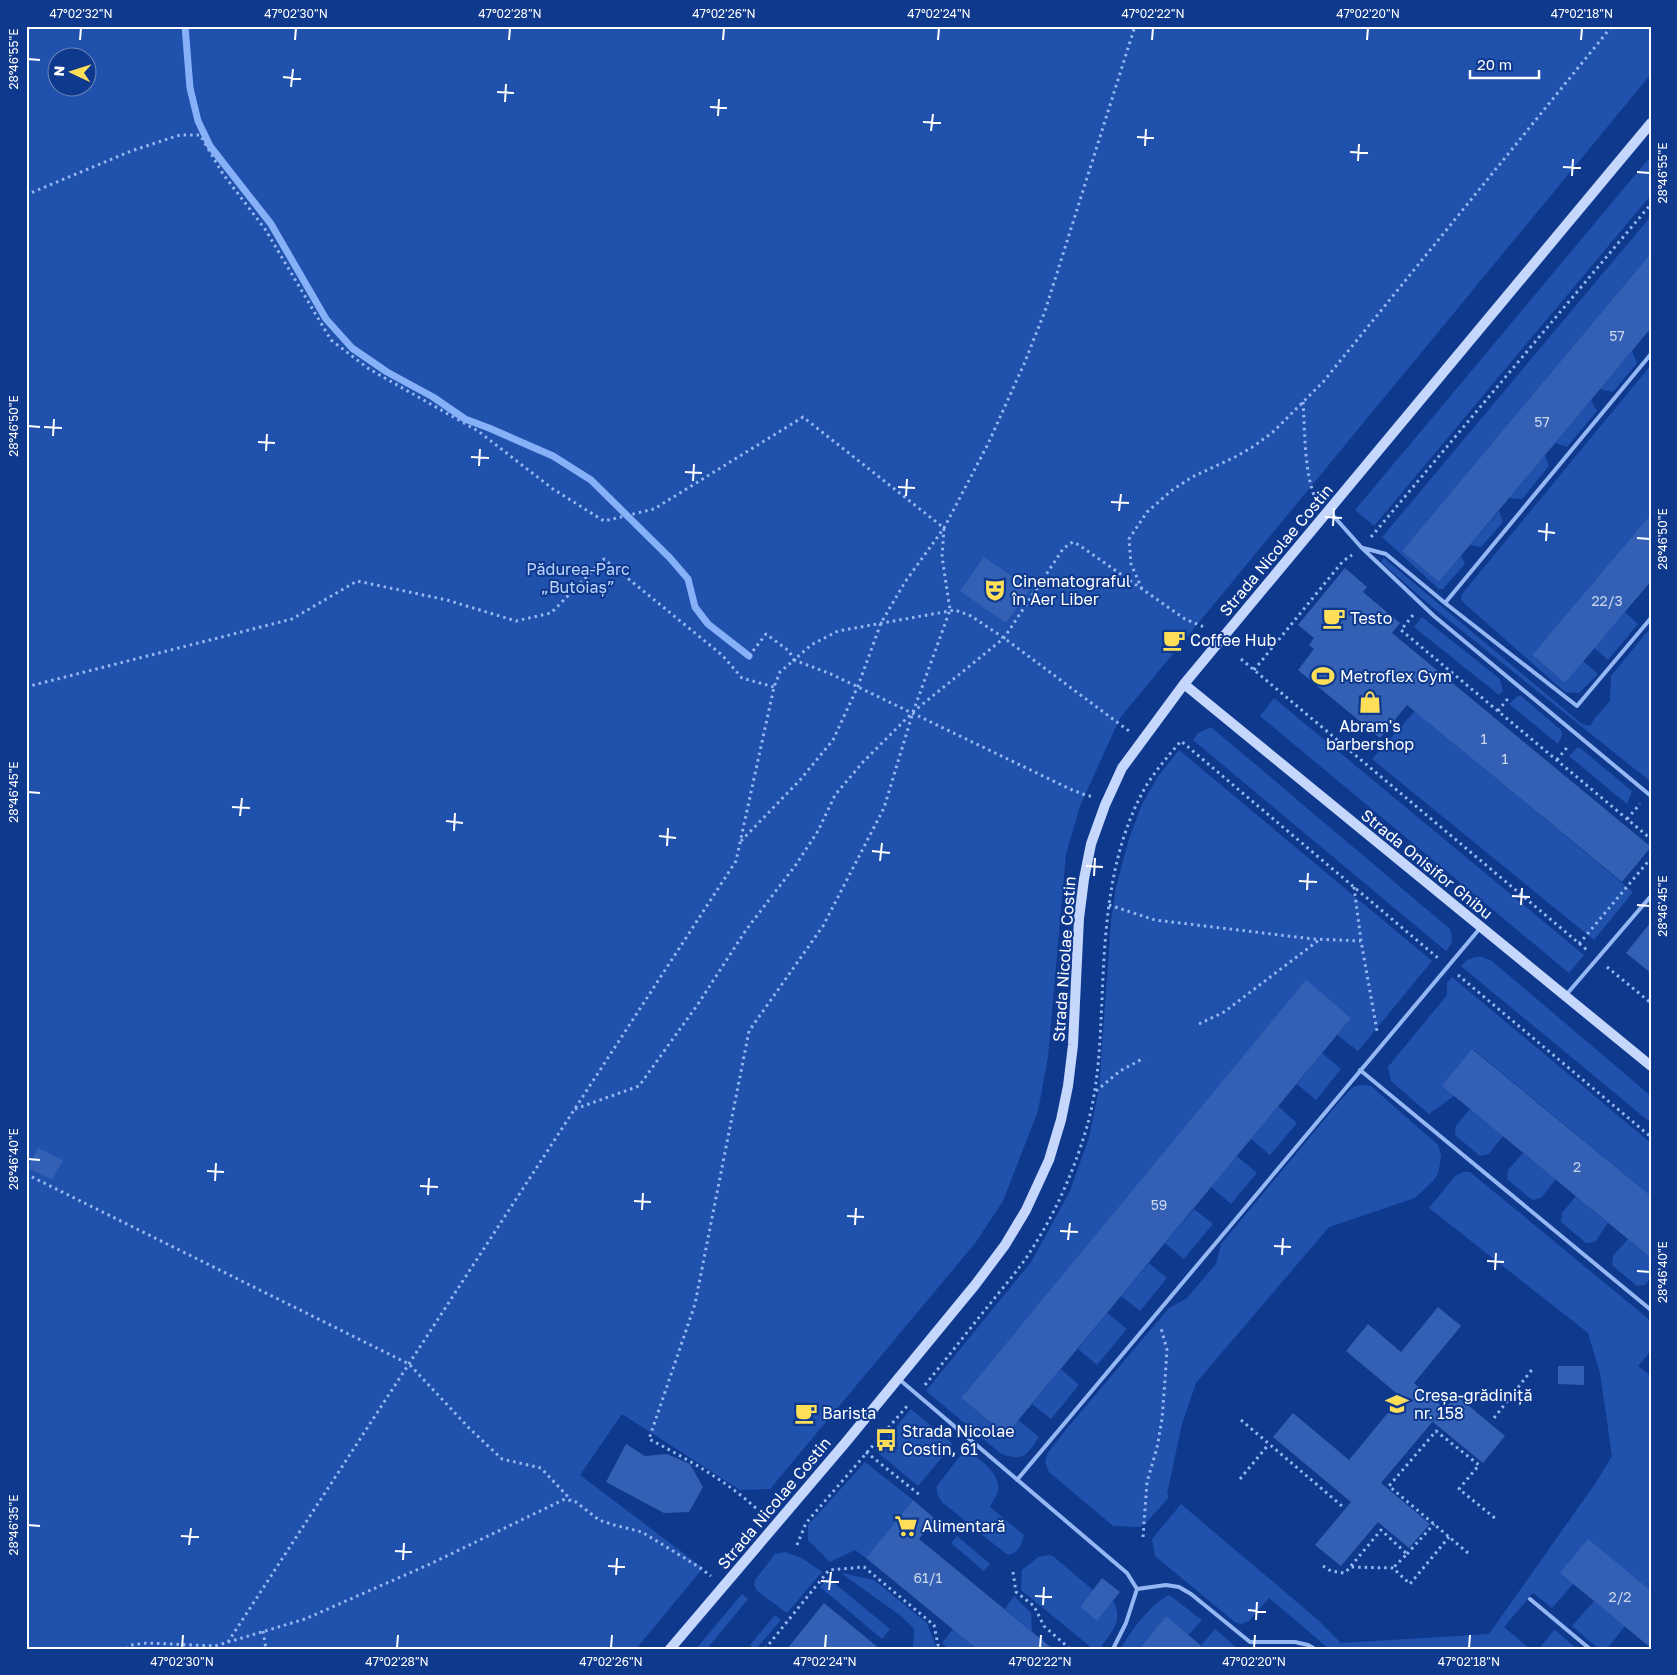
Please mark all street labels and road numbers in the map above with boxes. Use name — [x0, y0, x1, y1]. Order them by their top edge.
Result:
street label: Strada Nicolae Costin — [1215, 480, 1337, 620]
street label: Strada Onisifor Ghibu — [1357, 805, 1497, 923]
street label: Strada Nicolae Costin — [1048, 875, 1080, 1043]
street label: Strada Nicolae Costin — [713, 1433, 835, 1573]

